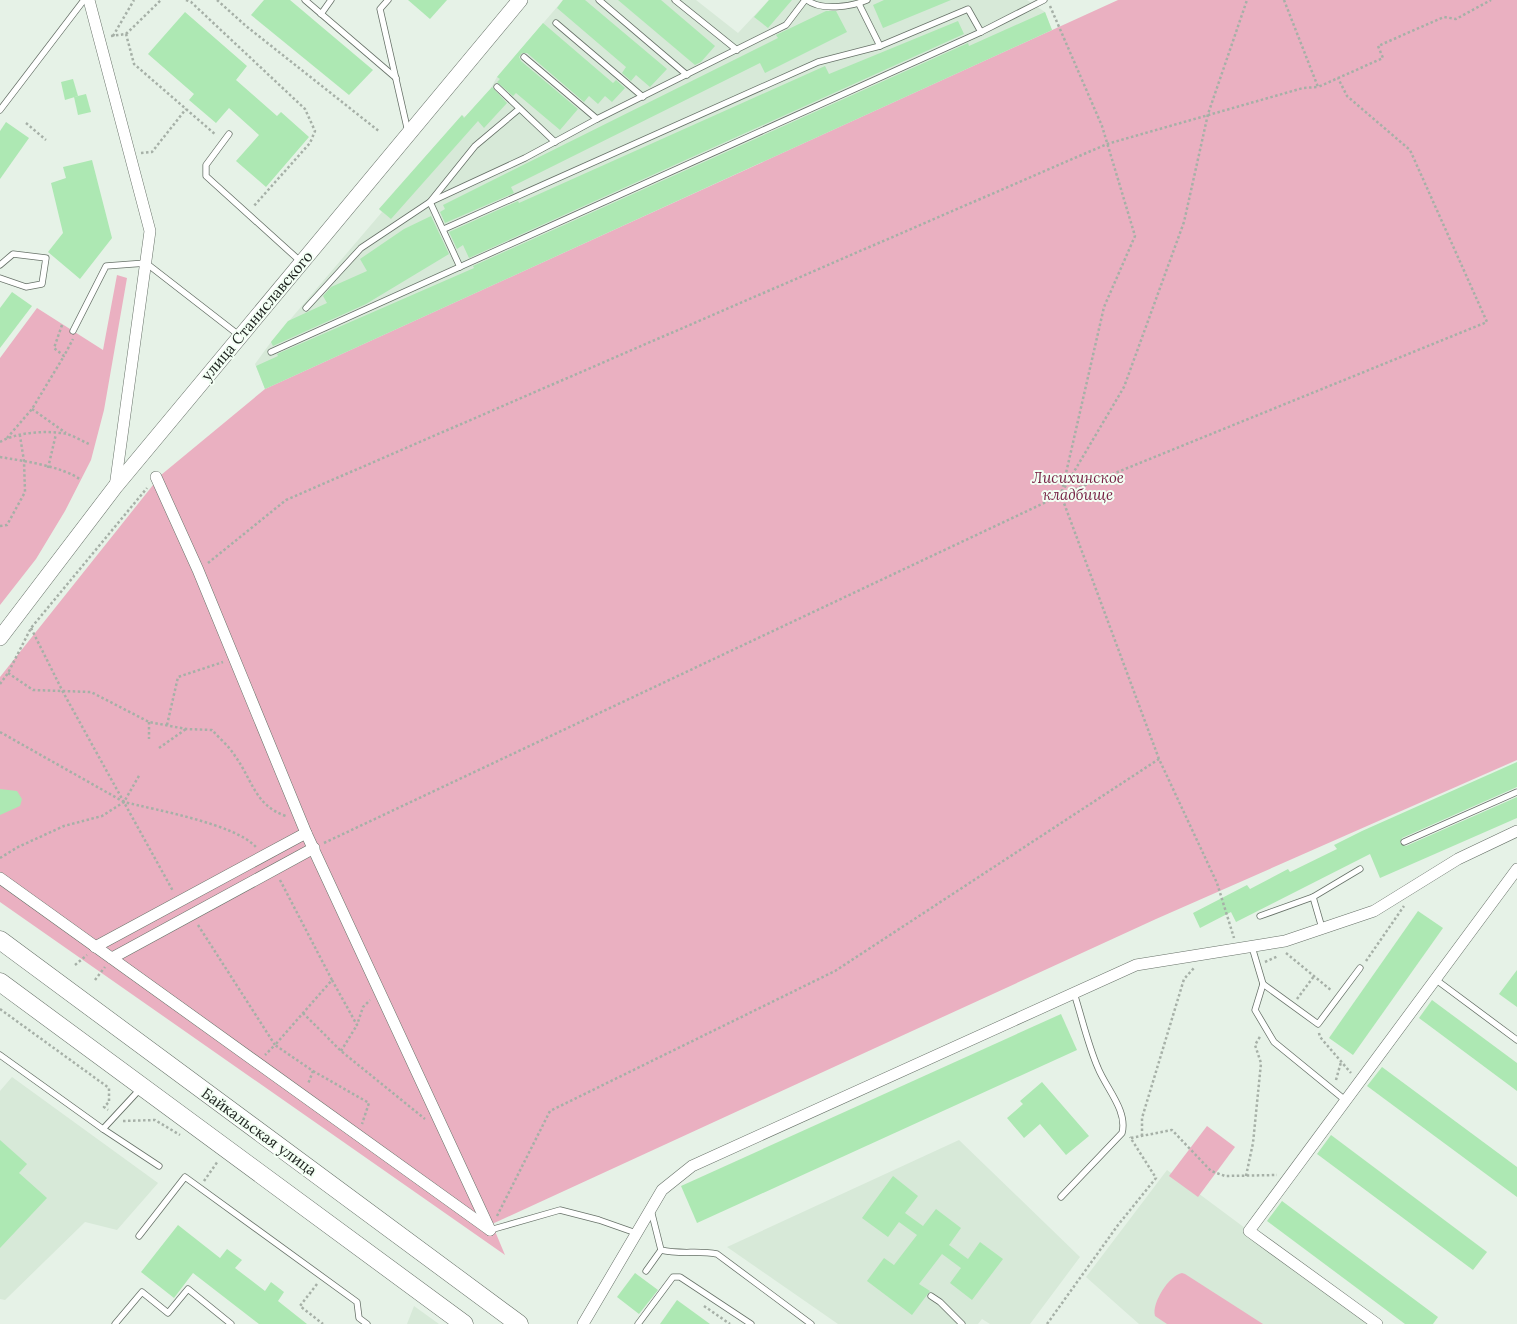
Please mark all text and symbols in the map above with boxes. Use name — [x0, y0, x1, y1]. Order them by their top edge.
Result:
street label: улица Станиславского — [197, 247, 317, 385]
park label: Лисихинское кладбище — [1032, 468, 1124, 504]
street label: Байкальская улица — [198, 1083, 321, 1180]

